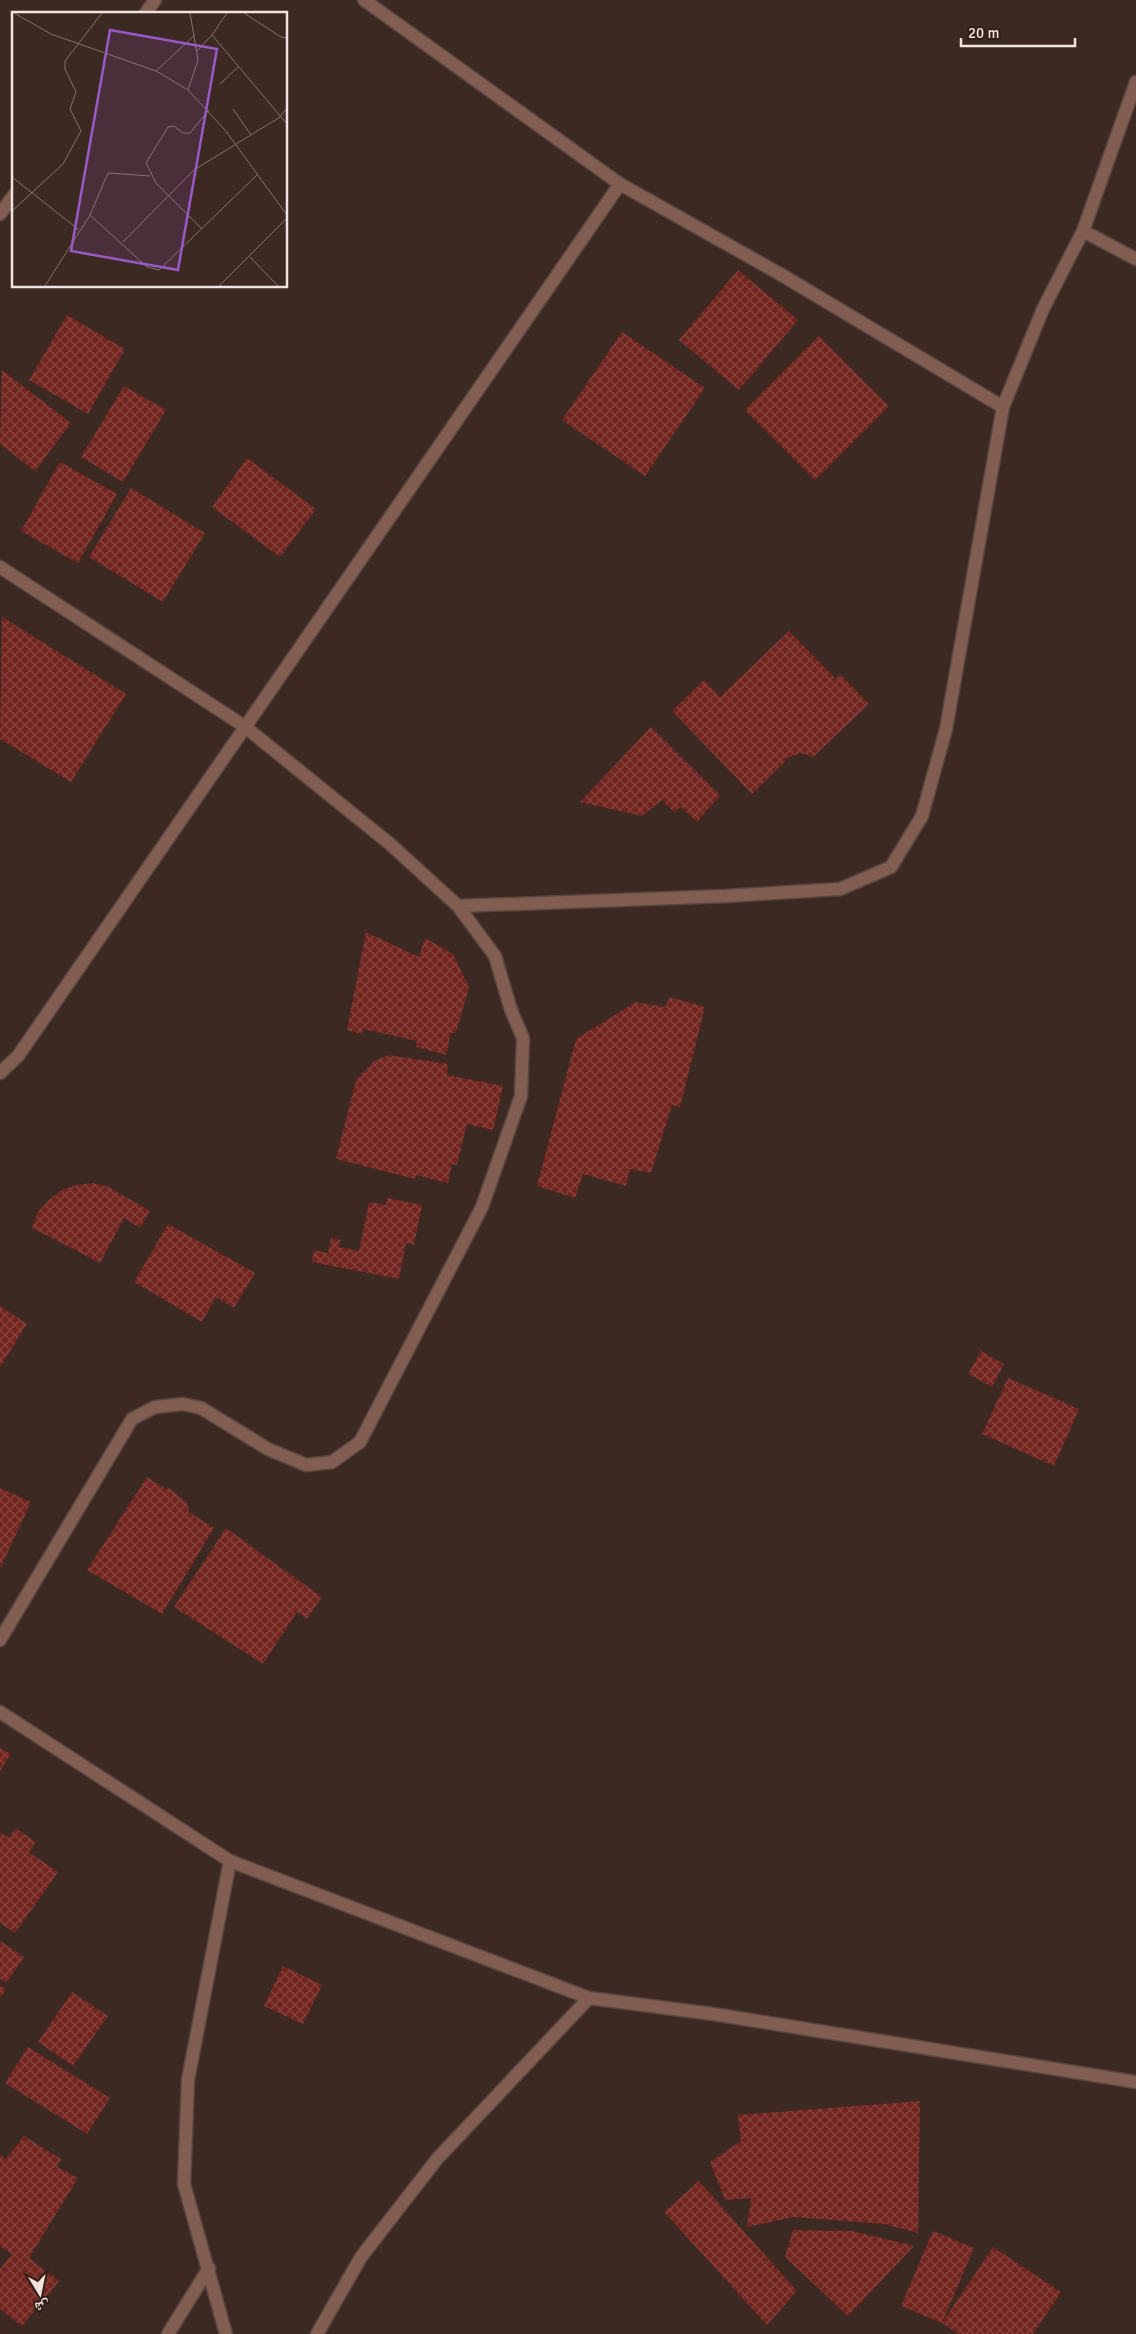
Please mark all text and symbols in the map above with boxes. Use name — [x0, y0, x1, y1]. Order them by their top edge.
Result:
inset map — [12, 12, 288, 288]
scale bar — [961, 15, 1075, 47]
text: 20 m — [968, 24, 999, 42]
north arrow — [15, 2269, 65, 2319]
text: ش — [33, 2297, 51, 2316]

